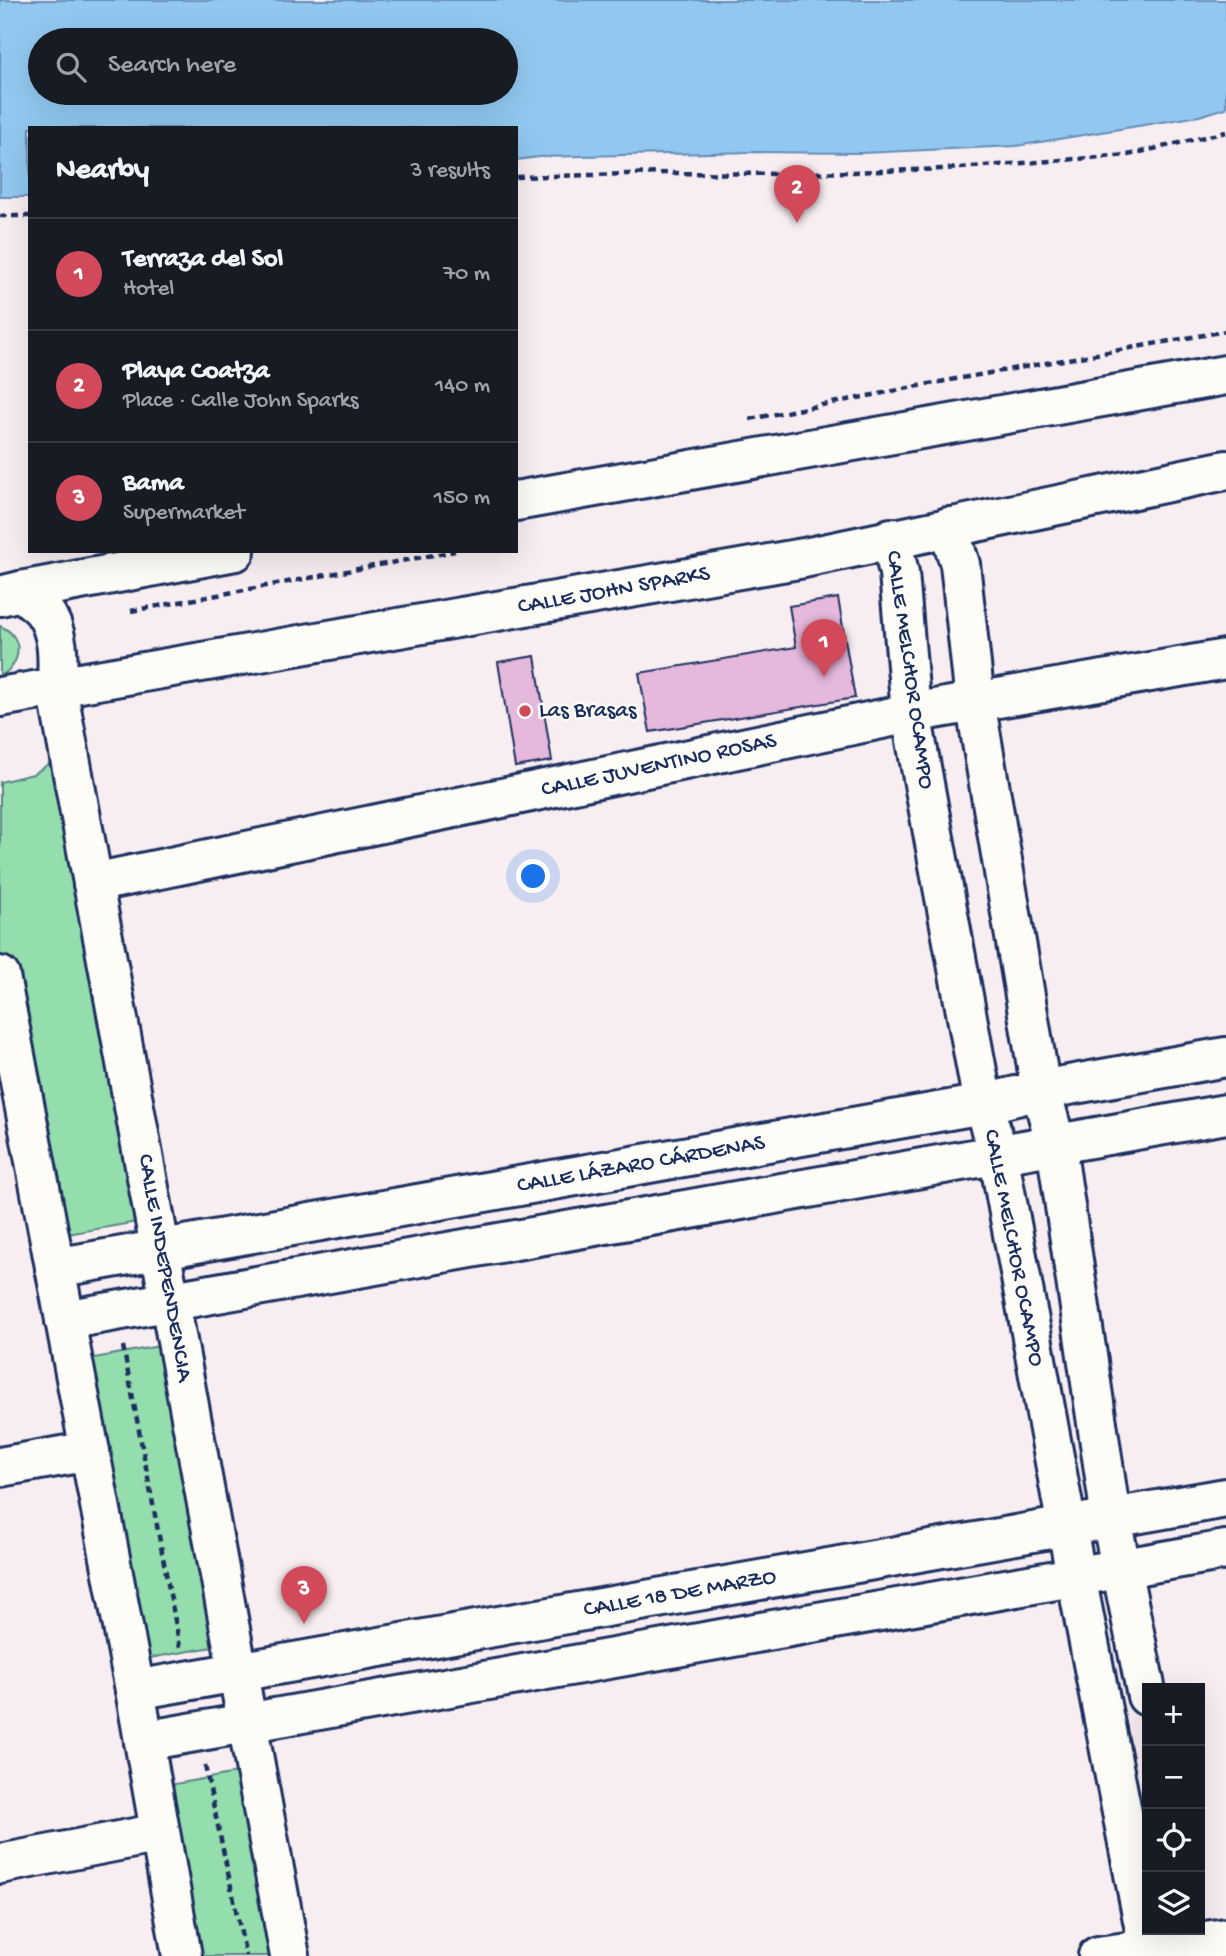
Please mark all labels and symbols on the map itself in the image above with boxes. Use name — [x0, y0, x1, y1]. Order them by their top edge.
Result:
pin: 2 — [774, 165, 820, 223]
street label: CALLE MELCHOR OCAMPO — [879, 549, 939, 791]
street label: CALLE JOHN SPARKS — [516, 561, 712, 621]
pin: 1 — [801, 619, 847, 677]
place label: Las Brasas — [539, 698, 637, 725]
marker: Las Brasas — [517, 703, 533, 719]
street label: CALLE JUVENTINO ROSAS — [539, 728, 779, 804]
your location — [516, 859, 550, 893]
street label: CALLE MELCHOR OCAMPO — [977, 1127, 1049, 1369]
street label: CALLE LÁZARO CÁRDENAS — [515, 1129, 767, 1200]
street label: CALLE INDEPENDENCIA — [131, 1152, 198, 1385]
street label: CALLE 18 DE MARZO — [582, 1564, 779, 1624]
pin: 3 — [281, 1566, 327, 1624]

